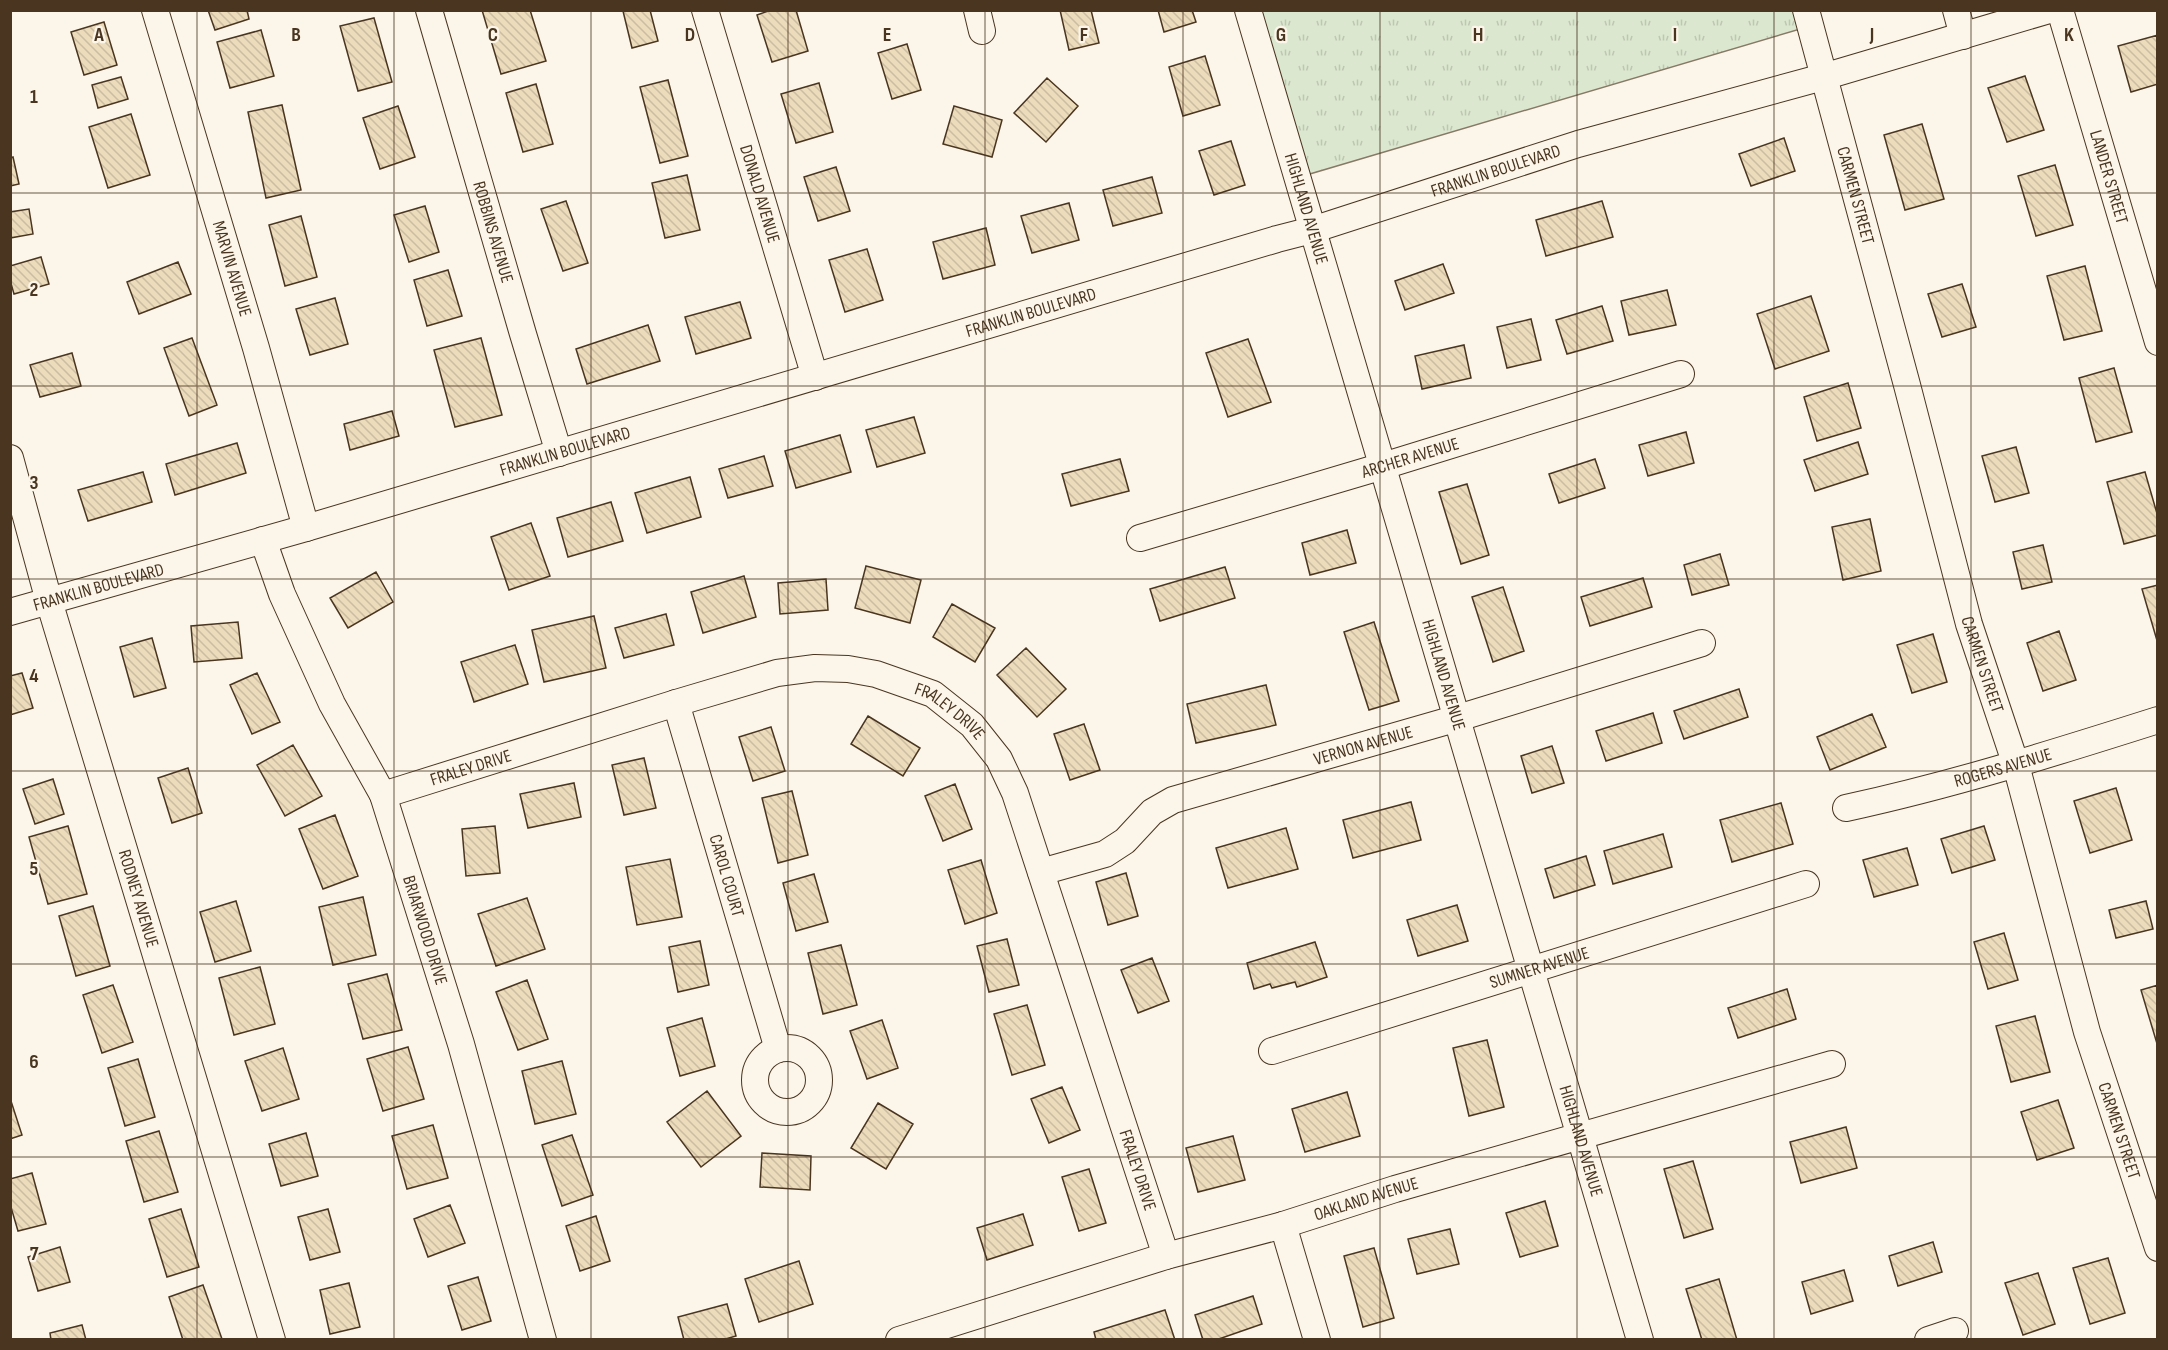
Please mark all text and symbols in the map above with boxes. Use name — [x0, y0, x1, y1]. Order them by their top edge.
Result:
text: A — [93, 23, 104, 47]
text: B — [291, 23, 301, 47]
text: C — [488, 23, 498, 47]
text: D — [685, 23, 695, 47]
text: E — [883, 23, 891, 47]
text: F — [1080, 23, 1088, 47]
text: G — [1276, 23, 1286, 47]
text: H — [1473, 23, 1483, 47]
text: I — [1673, 23, 1677, 47]
text: J — [1869, 23, 1874, 47]
text: K — [2064, 23, 2074, 47]
text: 1 — [30, 85, 38, 109]
street label: LANDER STREET — [2085, 128, 2133, 226]
street label: FRANKLIN BOULEVARD — [1428, 140, 1563, 202]
street label: DONALD AVENUE — [735, 143, 784, 246]
street label: CARMEN STREET — [1832, 144, 1879, 247]
street label: HIGHLAND AVENUE — [1280, 151, 1332, 267]
street label: ROBBINS AVENUE — [468, 179, 518, 285]
street label: MARVIN AVENUE — [208, 219, 256, 319]
text: 2 — [30, 278, 38, 302]
street label: FRANKLIN BOULEVARD — [963, 283, 1099, 342]
street label: FRANKLIN BOULEVARD — [498, 422, 633, 481]
street label: ARCHER AVENUE — [1358, 433, 1462, 483]
text: 3 — [30, 471, 39, 495]
street label: FRANKLIN BOULEVARD — [31, 559, 166, 616]
street label: CARMEN STREET — [1956, 614, 2008, 716]
street label: HIGHLAND AVENUE — [1417, 617, 1470, 733]
text: 4 — [29, 664, 39, 688]
street label: FRALEY DRIVE — [912, 678, 989, 744]
street label: VERNON AVENUE — [1311, 722, 1415, 770]
street label: ROGERS AVENUE — [1952, 744, 2054, 792]
street label: FRALEY DRIVE — [428, 745, 514, 790]
street label: CAROL COURT — [704, 832, 748, 919]
street label: RODNEY AVENUE — [114, 847, 163, 950]
text: 5 — [30, 857, 39, 881]
street label: BRIARWOOD DRIVE — [398, 873, 452, 988]
street label: SUMNER AVENUE — [1487, 942, 1592, 993]
text: 6 — [29, 1050, 39, 1074]
street label: CARMEN STREET — [2093, 1080, 2145, 1182]
street label: HIGHLAND AVENUE — [1555, 1083, 1607, 1199]
street label: FRALEY DRIVE — [1114, 1127, 1160, 1213]
street label: OAKLAND AVENUE — [1311, 1173, 1421, 1225]
text: 7 — [30, 1242, 39, 1266]

